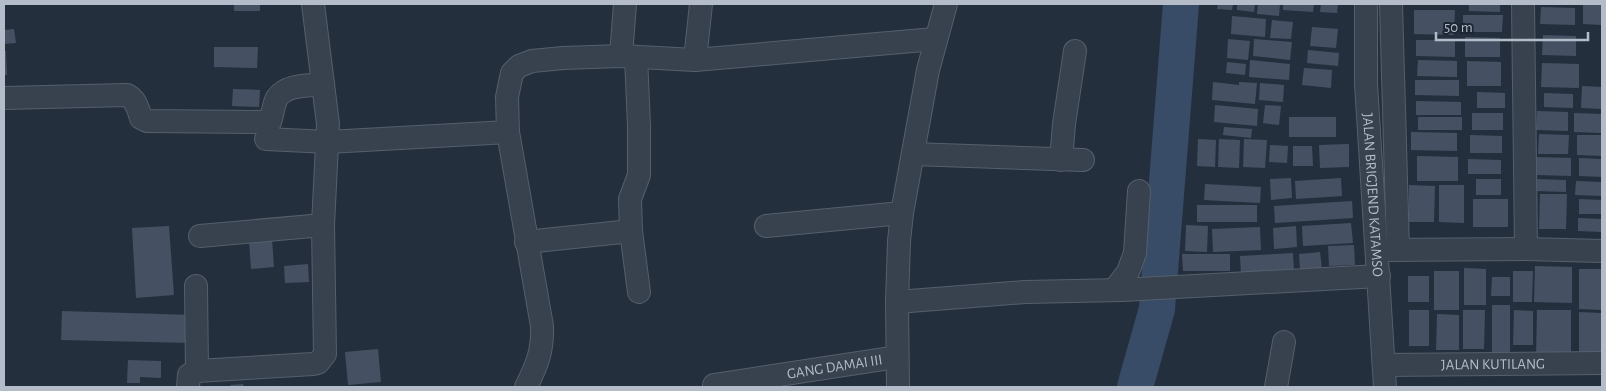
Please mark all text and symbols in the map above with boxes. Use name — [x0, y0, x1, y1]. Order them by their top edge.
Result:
scale bar — [1436, 10, 1588, 42]
text: 50 m — [1444, 20, 1473, 35]
street label: JALAN BRIGJEND KATAMSO — [1360, 112, 1386, 277]
street label: GANG DAMAI III — [786, 352, 883, 381]
street label: JALAN KUTILANG — [1441, 356, 1545, 372]

